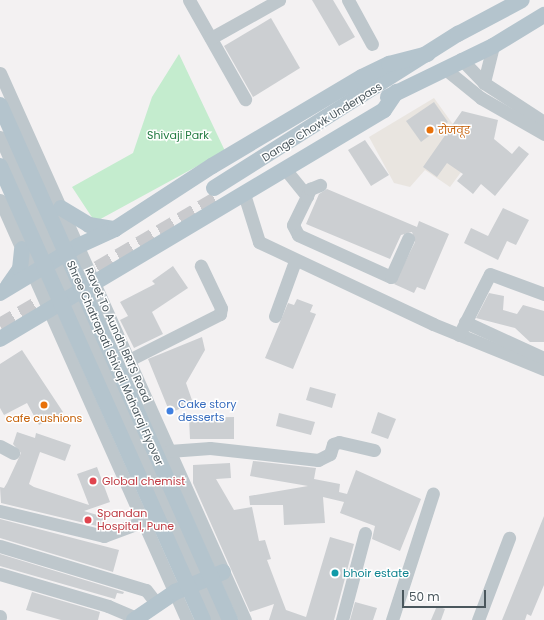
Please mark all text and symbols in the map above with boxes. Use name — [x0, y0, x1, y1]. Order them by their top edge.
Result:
street label: Dange Chowk Underpass — [260, 80, 384, 164]
place label: रोजवूड — [438, 123, 470, 137]
marker: रोजवूड — [425, 125, 435, 135]
park label: Shivaji Park — [147, 128, 209, 142]
street label: Shree Chatrapati Shivaji Maharaj Flyover — [64, 259, 166, 467]
street label: Ravet To Aundh BRTS Road — [82, 266, 154, 404]
place label: Cake story desserts — [178, 398, 236, 424]
marker: cafe cushions — [39, 400, 49, 410]
marker: Cake story desserts — [165, 406, 175, 416]
place label: cafe cushions — [6, 411, 82, 425]
place label: Global chemist — [102, 474, 185, 488]
marker: Global chemist — [87, 475, 99, 487]
place label: Spandan Hospital, Pune — [97, 507, 174, 533]
marker: Spandan Hospital, Pune — [82, 514, 94, 526]
place label: bhoir estate — [343, 566, 409, 580]
marker: bhoir estate — [330, 568, 340, 578]
scale bar — [404, 582, 488, 608]
text: 50 m — [409, 588, 440, 605]

